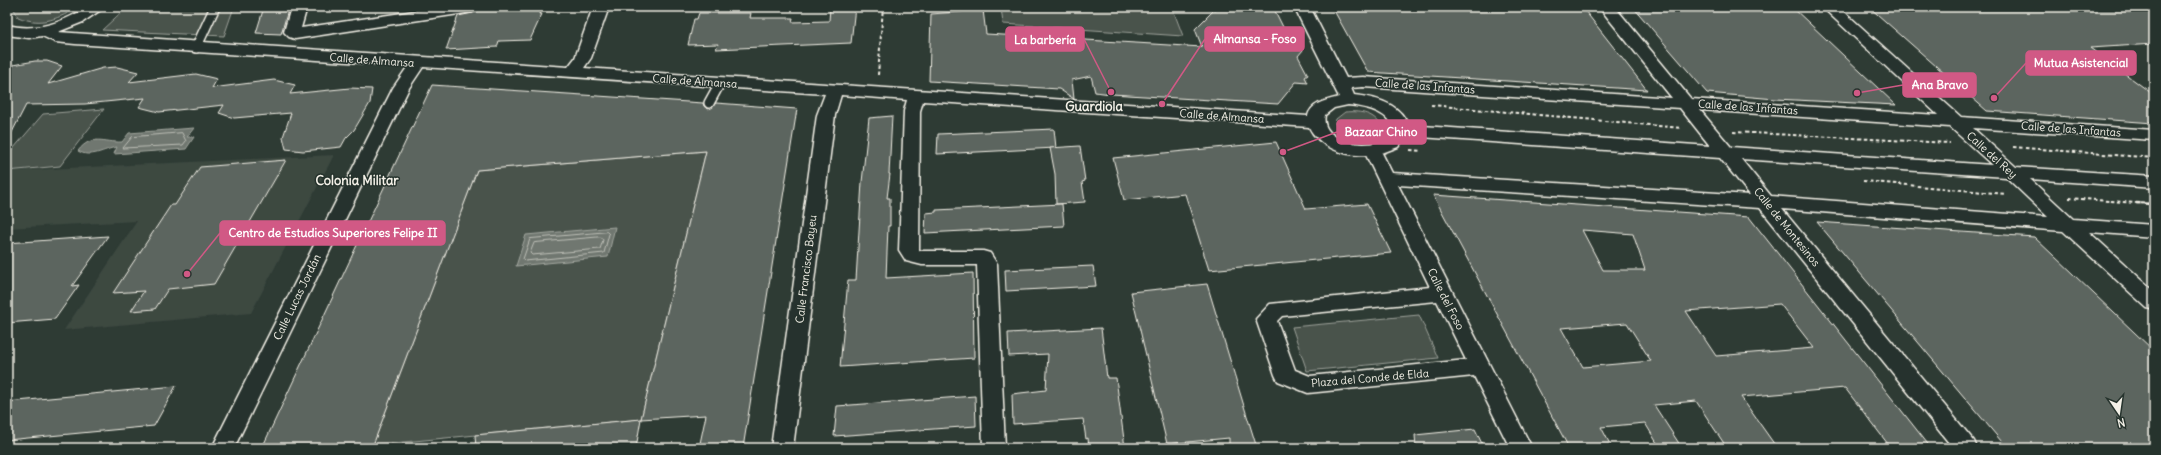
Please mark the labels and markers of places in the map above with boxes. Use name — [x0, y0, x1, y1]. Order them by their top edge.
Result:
callout: La barbería — [1006, 27, 1084, 51]
callout: Almansa - Foso — [1205, 27, 1304, 51]
callout: Mutua Asistencial — [2026, 51, 2136, 75]
callout: Ana Bravo — [1903, 73, 1976, 97]
callout: Bazaar Chino — [1337, 120, 1426, 144]
callout: Centro de Estudios Superiores Felipe II — [220, 221, 445, 245]

